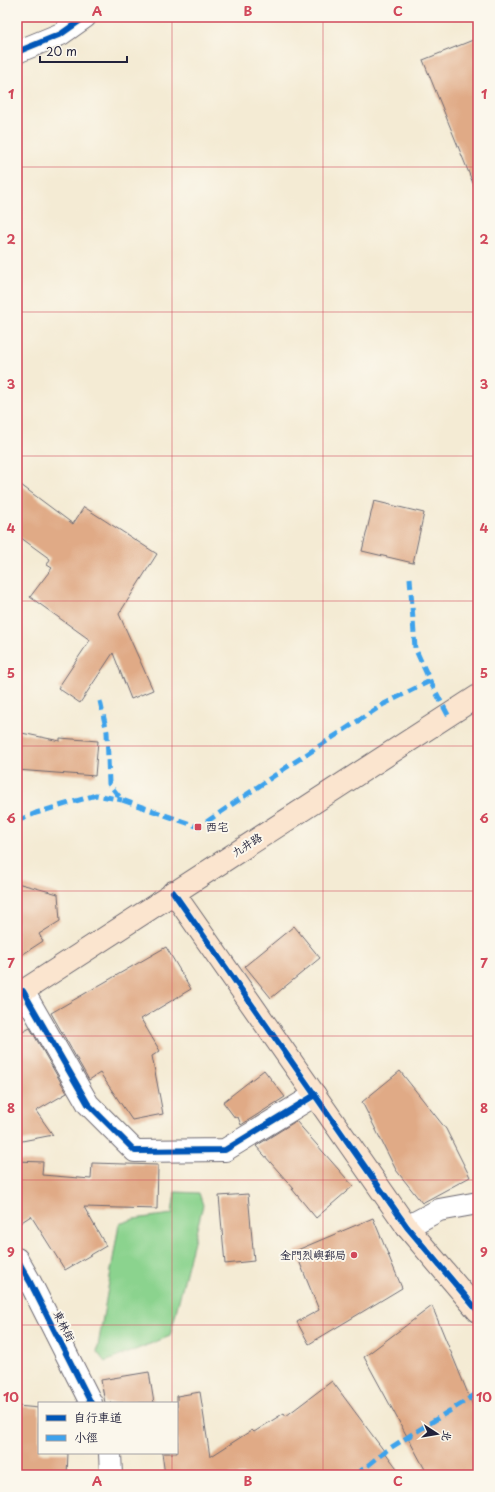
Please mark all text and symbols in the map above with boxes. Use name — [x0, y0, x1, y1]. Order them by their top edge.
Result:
text: A — [92, 1, 102, 20]
text: B — [244, 1, 253, 20]
text: C — [393, 1, 403, 20]
scale bar — [40, 38, 127, 64]
text: 20 m — [46, 42, 77, 60]
text: 1 — [8, 84, 14, 103]
text: 1 — [481, 84, 487, 103]
text: 2 — [6, 229, 16, 248]
text: 2 — [479, 229, 489, 248]
text: 3 — [7, 374, 16, 393]
text: 3 — [480, 374, 489, 393]
text: 4 — [7, 518, 16, 537]
text: 4 — [480, 518, 489, 537]
text: 5 — [7, 663, 15, 682]
text: 5 — [480, 663, 488, 682]
text: 6 — [6, 808, 16, 827]
text: 6 — [479, 808, 489, 827]
place label: 西宅 — [206, 818, 228, 835]
marker: 西宅 — [193, 822, 203, 832]
street label: 九井路 — [228, 828, 265, 861]
text: 7 — [7, 953, 15, 972]
text: 7 — [480, 953, 488, 972]
text: 8 — [7, 1098, 15, 1117]
text: 8 — [480, 1098, 488, 1117]
text: 9 — [7, 1242, 15, 1261]
text: 9 — [480, 1242, 488, 1261]
place label: 金門烈嶼郵局 — [280, 1246, 346, 1263]
marker: 金門烈嶼郵局 — [349, 1250, 359, 1260]
street label: 東林街 — [49, 1307, 80, 1345]
text: 10 — [3, 1387, 19, 1406]
text: 10 — [476, 1387, 492, 1406]
legend — [38, 1402, 178, 1454]
text: 自行車道 — [74, 1408, 122, 1426]
north arrow — [417, 1414, 457, 1454]
text: 小徑 — [74, 1428, 98, 1446]
text: 北 — [438, 1429, 457, 1443]
text: A — [92, 1471, 102, 1490]
text: B — [244, 1471, 253, 1490]
text: C — [393, 1471, 403, 1490]

